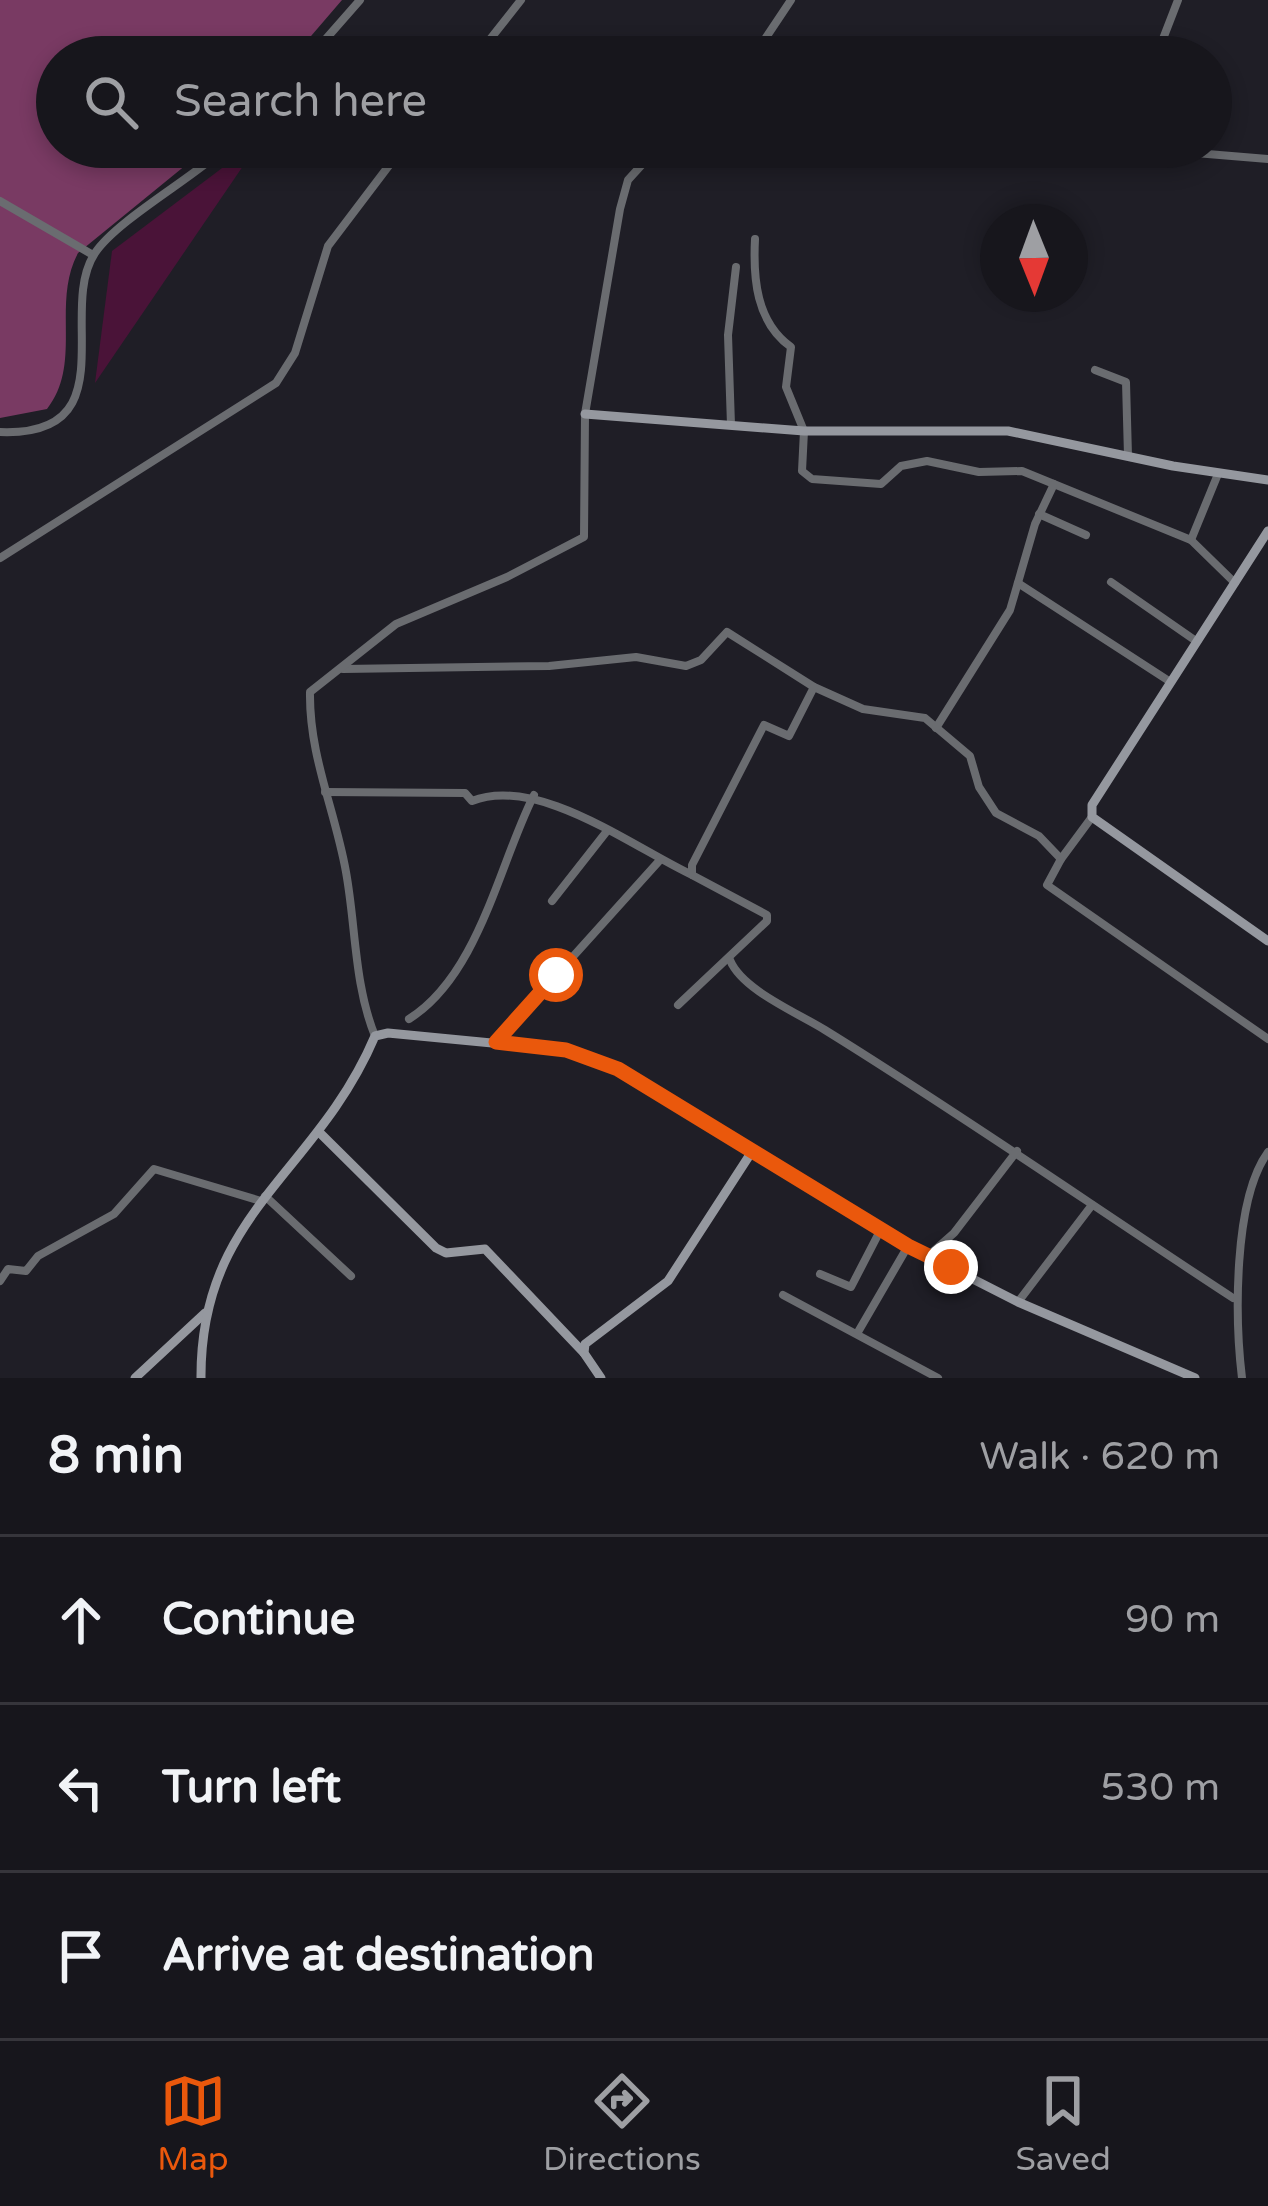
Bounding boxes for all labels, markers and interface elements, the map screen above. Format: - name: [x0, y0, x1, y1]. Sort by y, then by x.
- search box: [36, 36, 1232, 168]
- icon: search: [78, 69, 144, 135]
- text: Search here: [174, 75, 427, 129]
- north arrow: [980, 204, 1088, 312]
- route start: [529, 948, 583, 1002]
- route end: [924, 1240, 978, 1294]
- text: 8 min: [48, 1425, 184, 1487]
- text: Walk · 620 m: [979, 1433, 1220, 1480]
- icon: ahead: [48, 1587, 114, 1653]
- text: Continue: [162, 1593, 355, 1647]
- text: 90 m: [1125, 1596, 1220, 1643]
- icon: left: [48, 1755, 114, 1821]
- text: Turn left: [162, 1761, 341, 1815]
- text: 530 m: [1101, 1764, 1220, 1811]
- icon: arrive: [48, 1923, 114, 1989]
- text: Arrive at destination: [162, 1929, 594, 1983]
- tab: Map: [157, 2068, 229, 2179]
- tab: Directions: [543, 2068, 701, 2179]
- tab: Saved: [1015, 2068, 1111, 2179]

